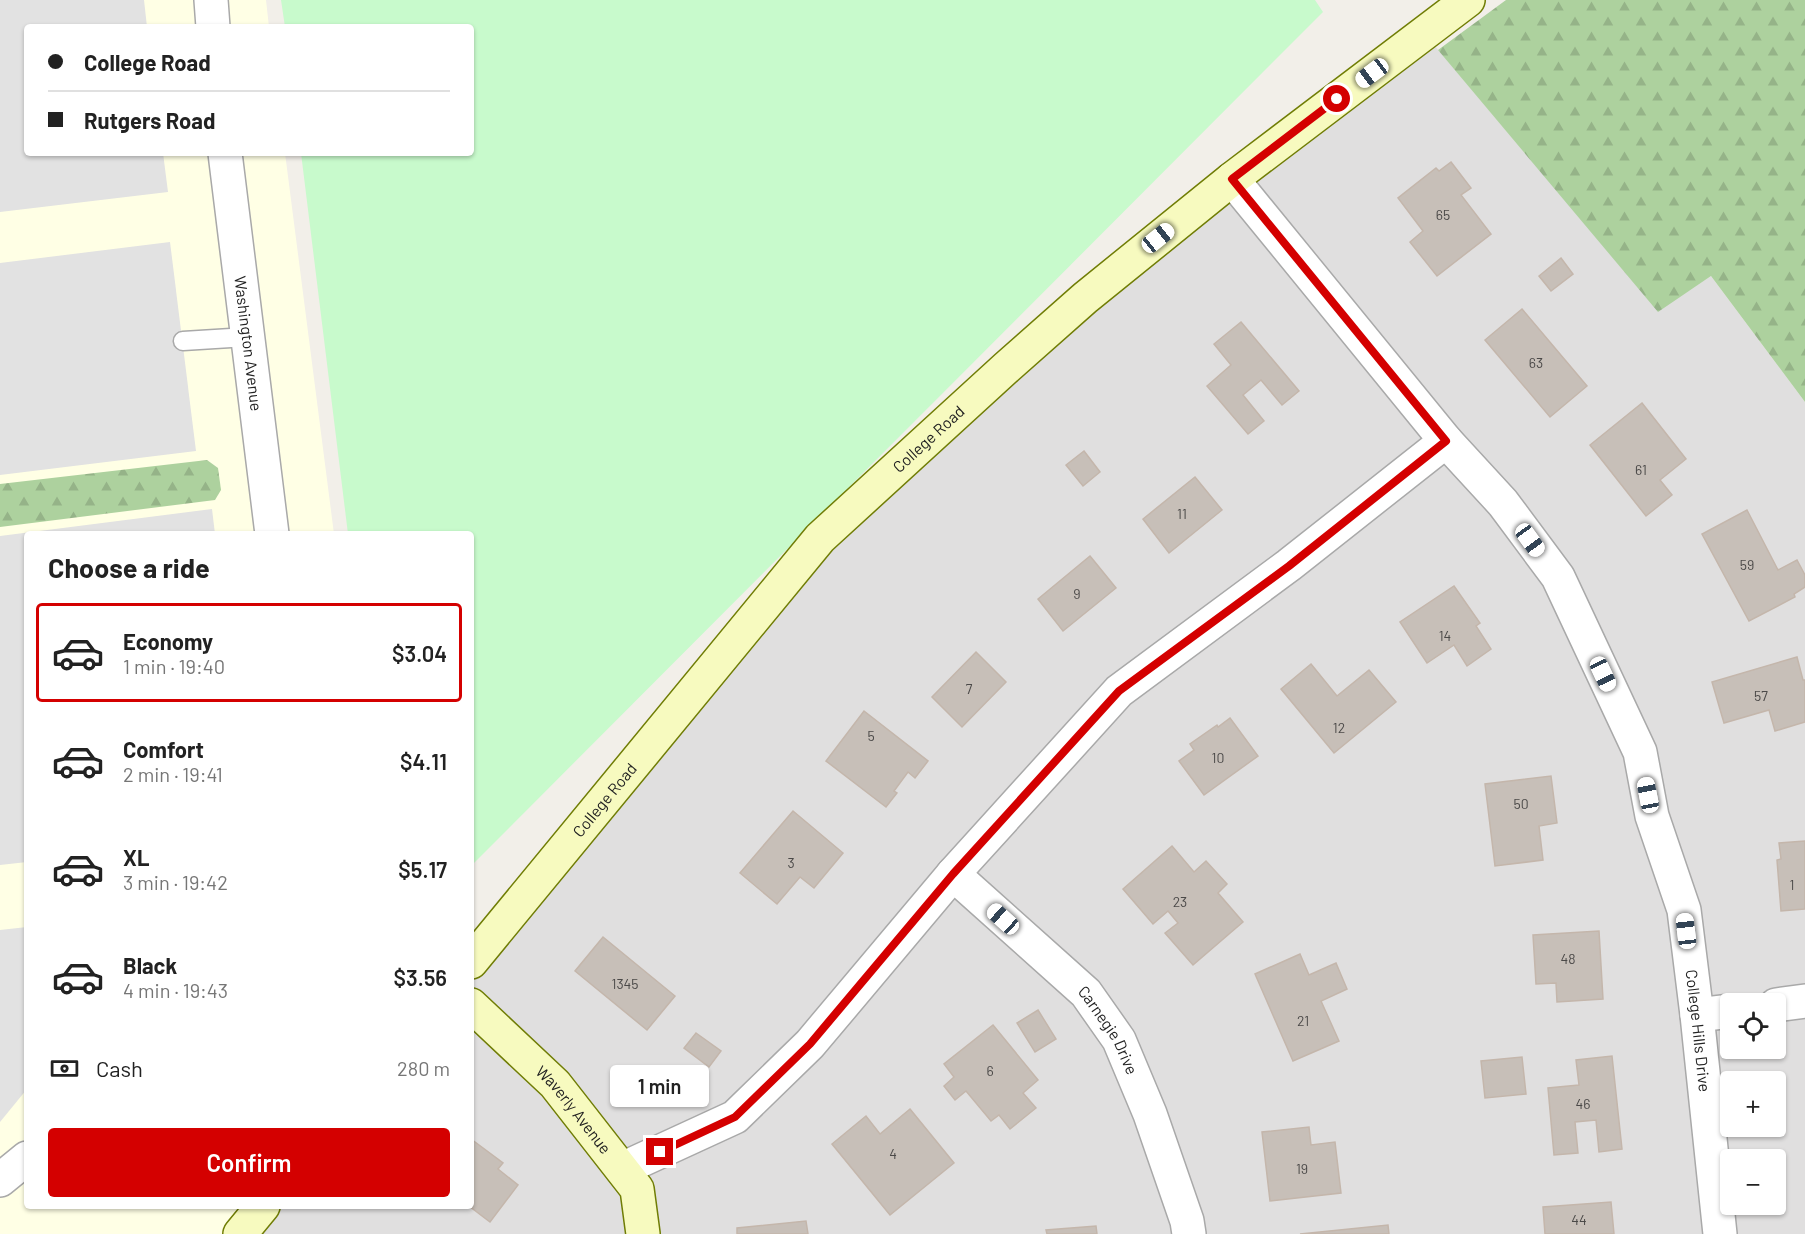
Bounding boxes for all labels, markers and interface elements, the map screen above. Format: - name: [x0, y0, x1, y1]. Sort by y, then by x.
- text: College Road: [84, 49, 211, 75]
- car: [1352, 55, 1392, 91]
- route start: [1323, 85, 1350, 112]
- text: Rutgers Road: [84, 107, 215, 133]
- house number: 65: [1436, 206, 1450, 223]
- car: [1138, 220, 1178, 256]
- street label: Washington Avenue: [231, 275, 267, 412]
- house number: 63: [1529, 354, 1543, 371]
- street label: College Road: [888, 401, 968, 476]
- house number: 61: [1635, 461, 1647, 478]
- house number: 11: [1177, 505, 1187, 522]
- car: [1512, 520, 1548, 560]
- text: Choose a ride: [48, 551, 210, 583]
- house number: 59: [1740, 556, 1754, 573]
- house number: 9: [1073, 585, 1081, 602]
- icon: car: [51, 626, 105, 680]
- house number: 14: [1439, 627, 1451, 644]
- text: Economy: [123, 628, 213, 654]
- text: $3.04: [392, 640, 447, 666]
- text: 1 min · 19:40: [123, 654, 225, 678]
- car: [1587, 654, 1619, 694]
- house number: 7: [966, 680, 973, 697]
- house number: 57: [1754, 687, 1768, 704]
- house number: 12: [1333, 719, 1345, 736]
- house number: 5: [867, 727, 875, 744]
- icon: car: [51, 734, 105, 788]
- text: Comfort: [123, 736, 204, 762]
- text: $4.11: [400, 748, 447, 774]
- house number: 10: [1212, 749, 1224, 766]
- street label: College Road: [568, 759, 640, 840]
- text: 2 min · 19:41: [123, 762, 223, 786]
- car: [1636, 776, 1660, 814]
- house number: 50: [1513, 795, 1529, 812]
- icon: car: [51, 842, 105, 896]
- text: XL: [123, 844, 149, 870]
- house number: 3: [787, 854, 795, 871]
- text: $5.17: [398, 856, 447, 882]
- text: 3 min · 19:42: [123, 870, 228, 894]
- house number: 1: [1790, 876, 1794, 893]
- house number: 23: [1173, 893, 1187, 910]
- car: [984, 900, 1022, 938]
- car: [1675, 912, 1697, 950]
- icon: car: [51, 950, 105, 1004]
- house number: 48: [1560, 950, 1576, 967]
- text: Black: [123, 952, 177, 978]
- text: $3.56: [394, 964, 447, 990]
- street label: College Hills Drive: [1682, 968, 1715, 1093]
- house number: 1345: [611, 975, 639, 992]
- text: 4 min · 19:43: [123, 978, 228, 1002]
- street label: Carnegie Drive: [1075, 981, 1142, 1077]
- map controls: [1720, 993, 1786, 1215]
- button: locate: [1720, 993, 1786, 1059]
- house number: 21: [1297, 1012, 1309, 1029]
- icon: cash: [48, 1052, 81, 1085]
- text: Cash: [96, 1055, 143, 1081]
- text: 280 m: [397, 1056, 450, 1080]
- street label: Waverly Avenue: [533, 1061, 616, 1157]
- house number: 6: [986, 1062, 994, 1079]
- callout: 1 min: [610, 1065, 710, 1107]
- button: +: [1720, 1071, 1786, 1137]
- text: 1 min: [638, 1074, 681, 1098]
- house number: 46: [1576, 1095, 1590, 1112]
- button: Confirm: [48, 1128, 450, 1197]
- route end: [646, 1138, 673, 1165]
- house number: 4: [889, 1145, 897, 1162]
- button: −: [1720, 1149, 1786, 1215]
- house number: 19: [1296, 1160, 1308, 1177]
- house number: 44: [1571, 1211, 1587, 1228]

